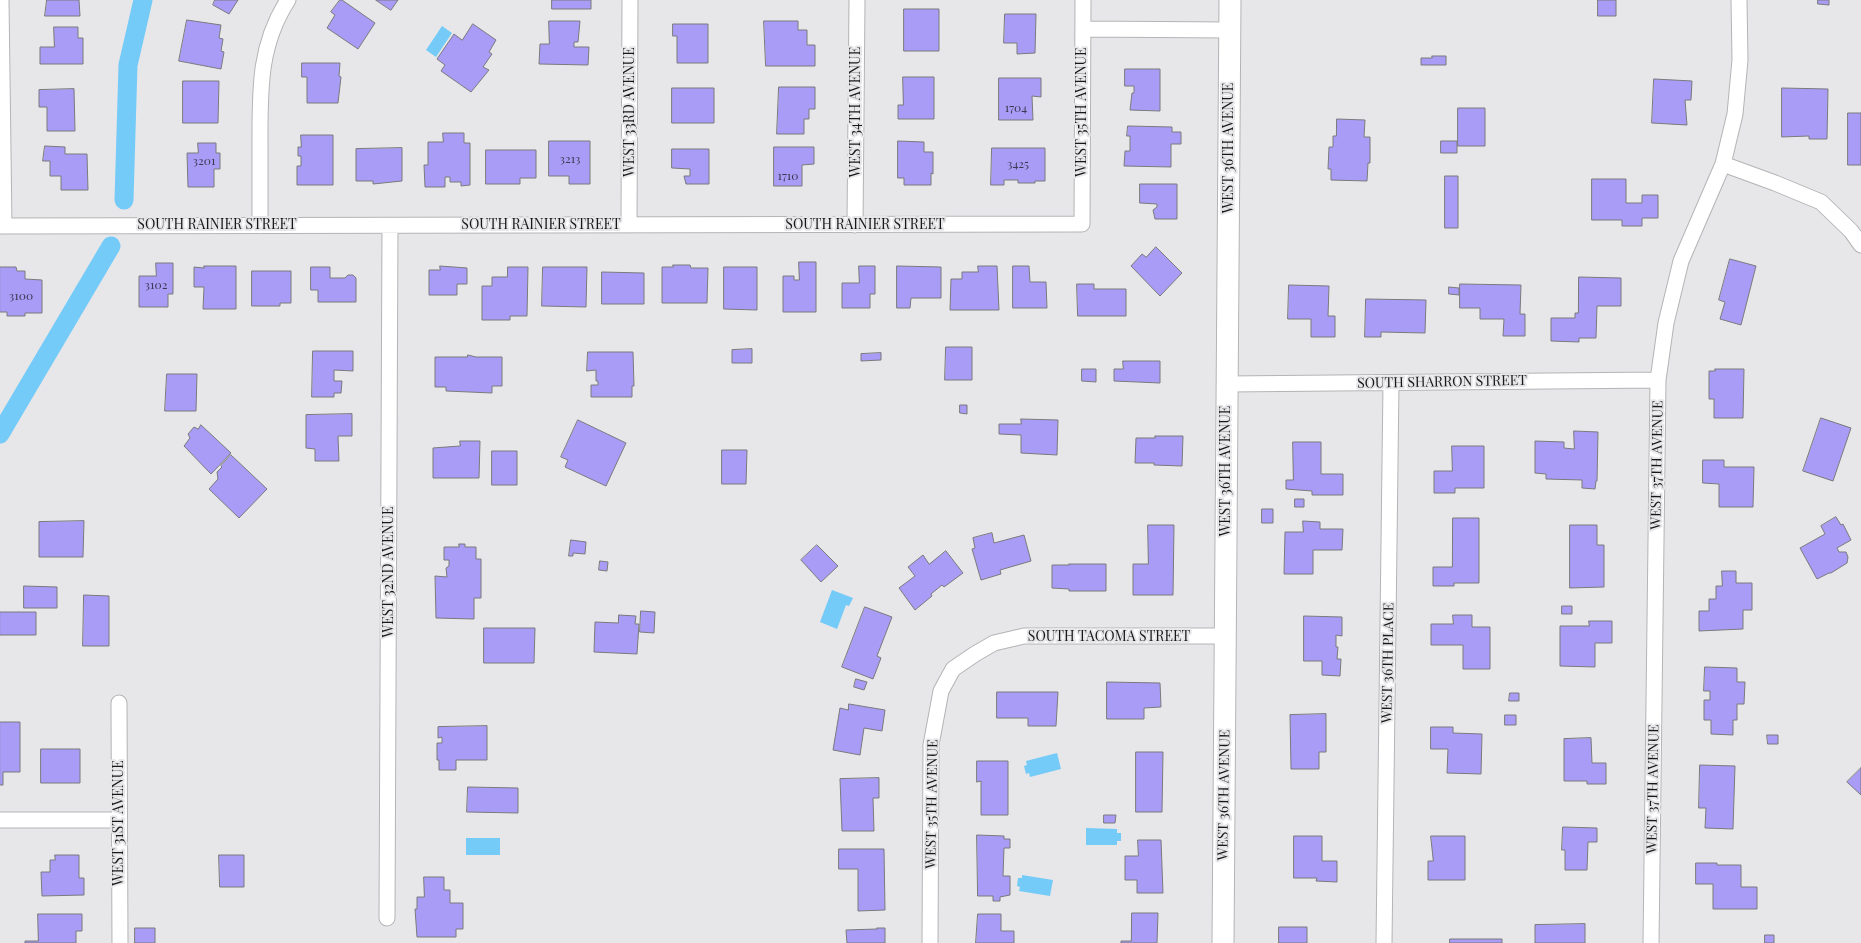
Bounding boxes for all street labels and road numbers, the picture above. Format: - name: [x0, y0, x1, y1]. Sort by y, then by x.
- street label: WEST 33RD AVENUE: [622, 47, 638, 177]
- street label: WEST 34TH AVENUE: [848, 47, 864, 177]
- street label: WEST 35TH AVENUE: [1074, 47, 1090, 177]
- street label: WEST 36TH AVENUE: [1221, 83, 1237, 213]
- street label: SOUTH RAINIER STREET: [137, 217, 297, 233]
- street label: SOUTH RAINIER STREET: [461, 217, 621, 233]
- street label: SOUTH RAINIER STREET: [785, 217, 945, 233]
- street label: SOUTH SHARRON STREET: [1357, 372, 1527, 392]
- street label: WEST 37TH AVENUE: [1647, 400, 1667, 530]
- street label: WEST 36TH AVENUE: [1218, 406, 1234, 536]
- street label: WEST 32ND AVENUE: [381, 507, 397, 637]
- street label: WEST 36TH PLACE: [1379, 603, 1397, 723]
- street label: SOUTH TACOMA STREET: [1028, 629, 1190, 645]
- street label: WEST 37TH AVENUE: [1643, 724, 1663, 854]
- street label: WEST 36TH AVENUE: [1214, 730, 1234, 860]
- street label: WEST 35TH AVENUE: [922, 739, 942, 869]
- street label: WEST 31ST AVENUE: [111, 760, 127, 886]

